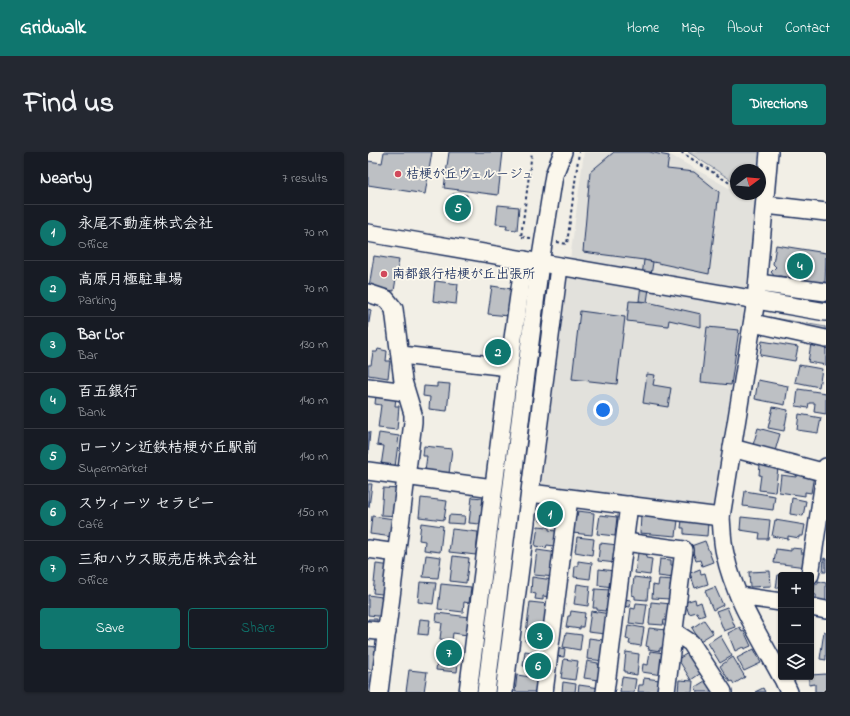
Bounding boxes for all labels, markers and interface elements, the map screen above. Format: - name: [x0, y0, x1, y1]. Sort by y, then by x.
- text: Gridwalk: [20, 15, 86, 42]
- text: Home: [627, 18, 659, 39]
- text: Map: [681, 18, 705, 39]
- text: About: [727, 18, 763, 39]
- text: Contact: [785, 18, 830, 39]
- text: Find us: [24, 84, 114, 125]
- button: Directions: [732, 84, 826, 125]
- north arrow: [730, 164, 766, 200]
- place label: 桔梗が丘ヴェルージュ: [406, 165, 534, 184]
- text: Nearby: [40, 166, 92, 191]
- text: 7 results: [282, 169, 328, 188]
- marker: 桔梗が丘ヴェルージュ: [393, 169, 403, 179]
- pin: 5: [445, 193, 471, 223]
- text: 永尾不動産株式会社: [78, 213, 213, 235]
- text: 1: [51, 223, 55, 242]
- text: 70 m: [304, 223, 328, 242]
- text: Office: [78, 235, 108, 254]
- pin: 4: [787, 251, 813, 281]
- place label: 南都銀行桔梗が丘出張所: [392, 265, 535, 284]
- text: 高原月極駐車場: [78, 269, 183, 291]
- marker: 南都銀行桔梗が丘出張所: [379, 269, 389, 279]
- text: 2: [50, 279, 56, 298]
- text: 70 m: [304, 279, 328, 298]
- text: Parking: [78, 291, 116, 310]
- text: Bar L'or: [78, 324, 124, 346]
- text: 3: [50, 335, 56, 354]
- text: 130 m: [300, 335, 328, 354]
- pin: 2: [485, 337, 511, 367]
- text: Bar: [78, 346, 98, 365]
- text: 百五銀行: [78, 381, 138, 403]
- text: 4: [50, 391, 56, 410]
- text: 140 m: [300, 391, 328, 410]
- your location: [593, 400, 613, 420]
- text: Bank: [78, 403, 106, 422]
- text: ローソン近鉄桔梗が丘駅前: [78, 437, 258, 459]
- text: 5: [49, 447, 57, 466]
- text: 140 m: [300, 447, 328, 466]
- text: Supermarket: [78, 459, 148, 478]
- text: スウィーツ セラピー: [78, 493, 215, 515]
- pin: 1: [537, 499, 563, 529]
- text: 6: [50, 503, 56, 522]
- text: 150 m: [297, 503, 328, 522]
- text: Café: [78, 515, 103, 534]
- text: 三和ハウス販売店株式会社: [78, 549, 257, 571]
- text: 7: [50, 559, 56, 578]
- text: 170 m: [300, 559, 328, 578]
- text: Office: [78, 571, 108, 590]
- map controls: [778, 572, 814, 680]
- button: +: [778, 572, 814, 608]
- button: Save: [40, 608, 180, 649]
- button: Share: [188, 608, 328, 649]
- button: −: [778, 608, 814, 644]
- pin: 3: [527, 621, 553, 651]
- pin: 7: [436, 638, 462, 668]
- button: layers: [778, 644, 814, 680]
- pin: 6: [525, 651, 551, 681]

